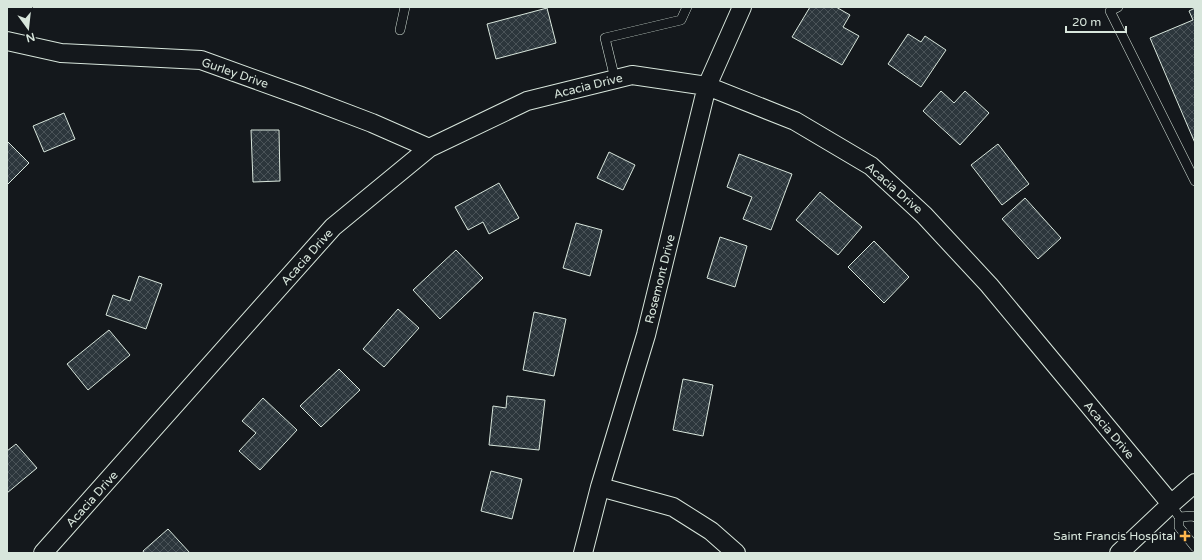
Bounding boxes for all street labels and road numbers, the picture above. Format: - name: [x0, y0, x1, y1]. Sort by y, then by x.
- street label: Gurley Drive: [200, 55, 270, 91]
- street label: Acacia Drive: [552, 71, 624, 101]
- street label: Acacia Drive: [863, 160, 925, 217]
- street label: Acacia Drive: [278, 226, 336, 288]
- street label: Rosemont Drive: [642, 233, 678, 325]
- street label: Acacia Drive: [1081, 398, 1137, 462]
- street label: Acacia Drive: [63, 468, 121, 530]

